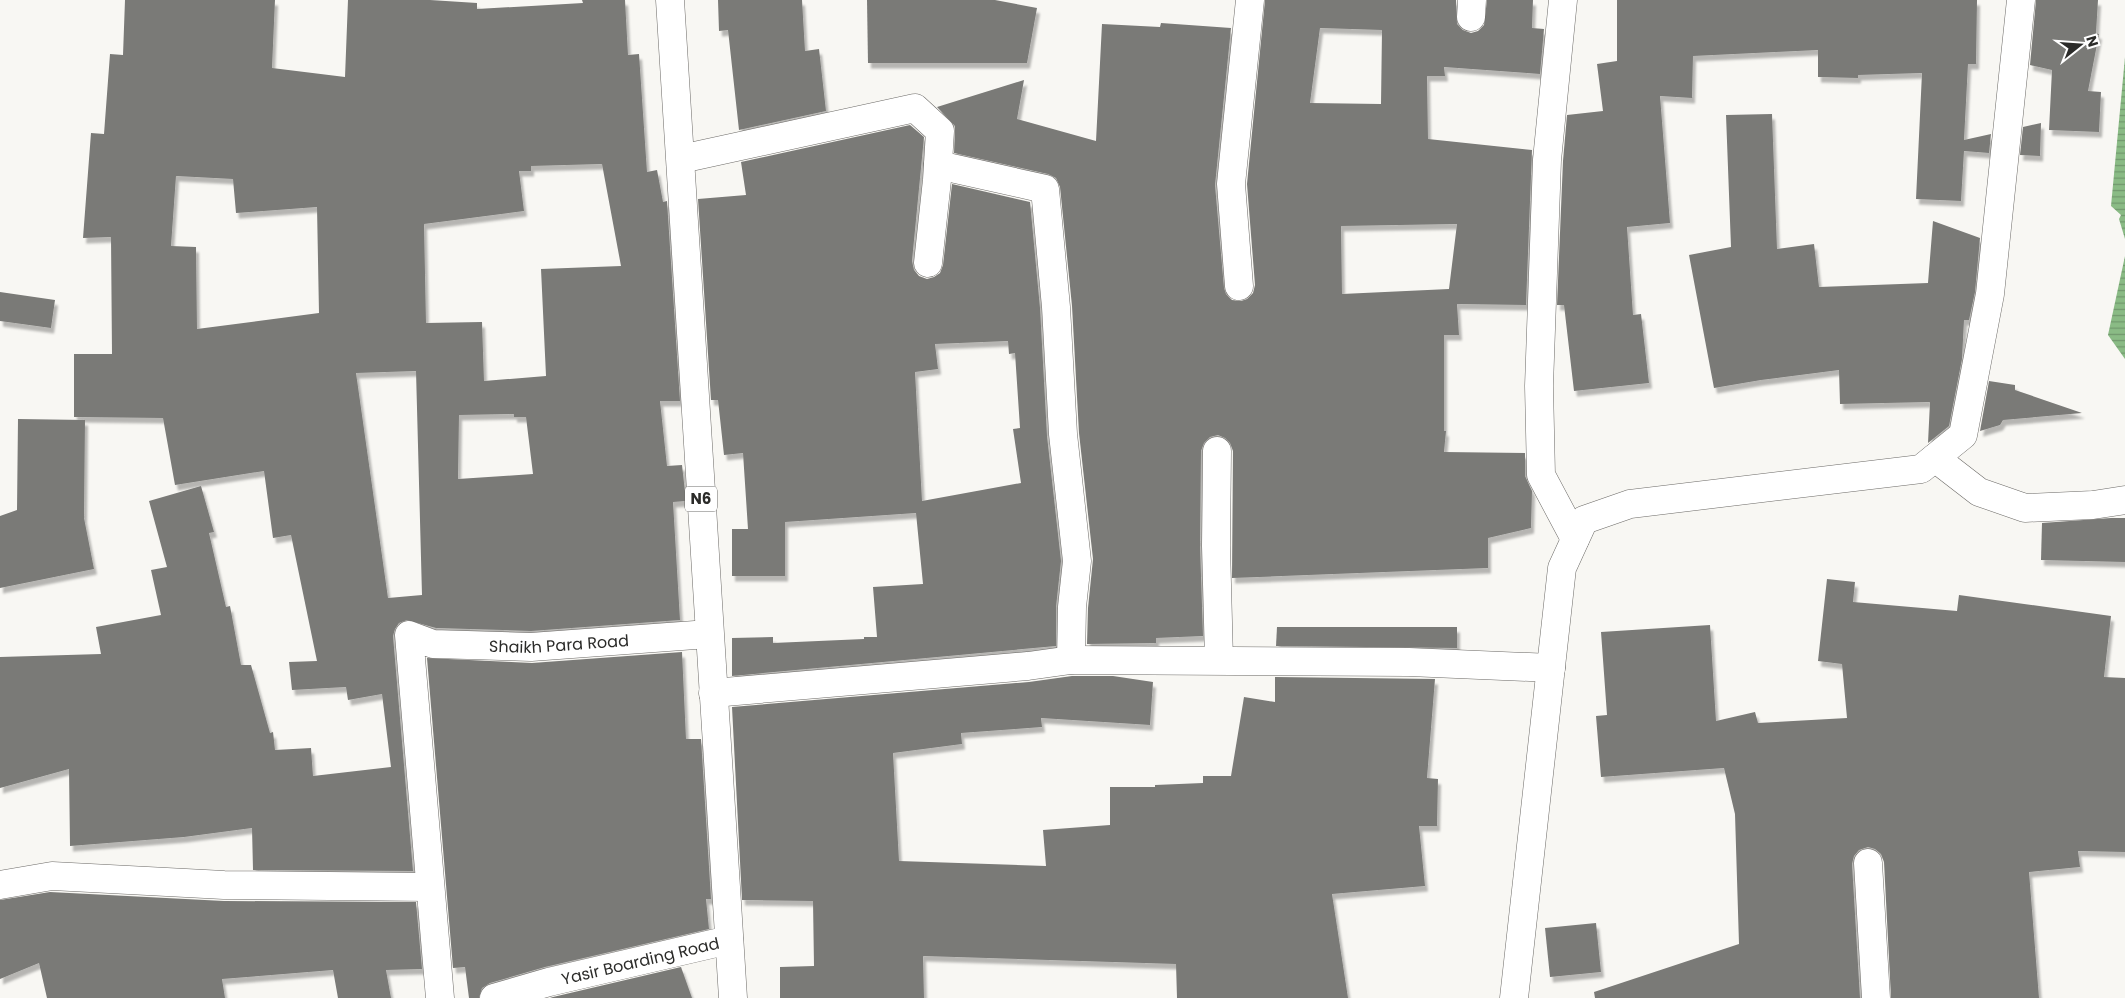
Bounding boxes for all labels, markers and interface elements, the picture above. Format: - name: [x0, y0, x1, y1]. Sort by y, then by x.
- north arrow: [2055, 20, 2105, 70]
- text: N: [2081, 33, 2104, 49]
- road number: N6: [685, 486, 717, 512]
- street label: Shaikh Para Road: [489, 629, 630, 659]
- street label: Yasir Boarding Road: [559, 932, 722, 991]

